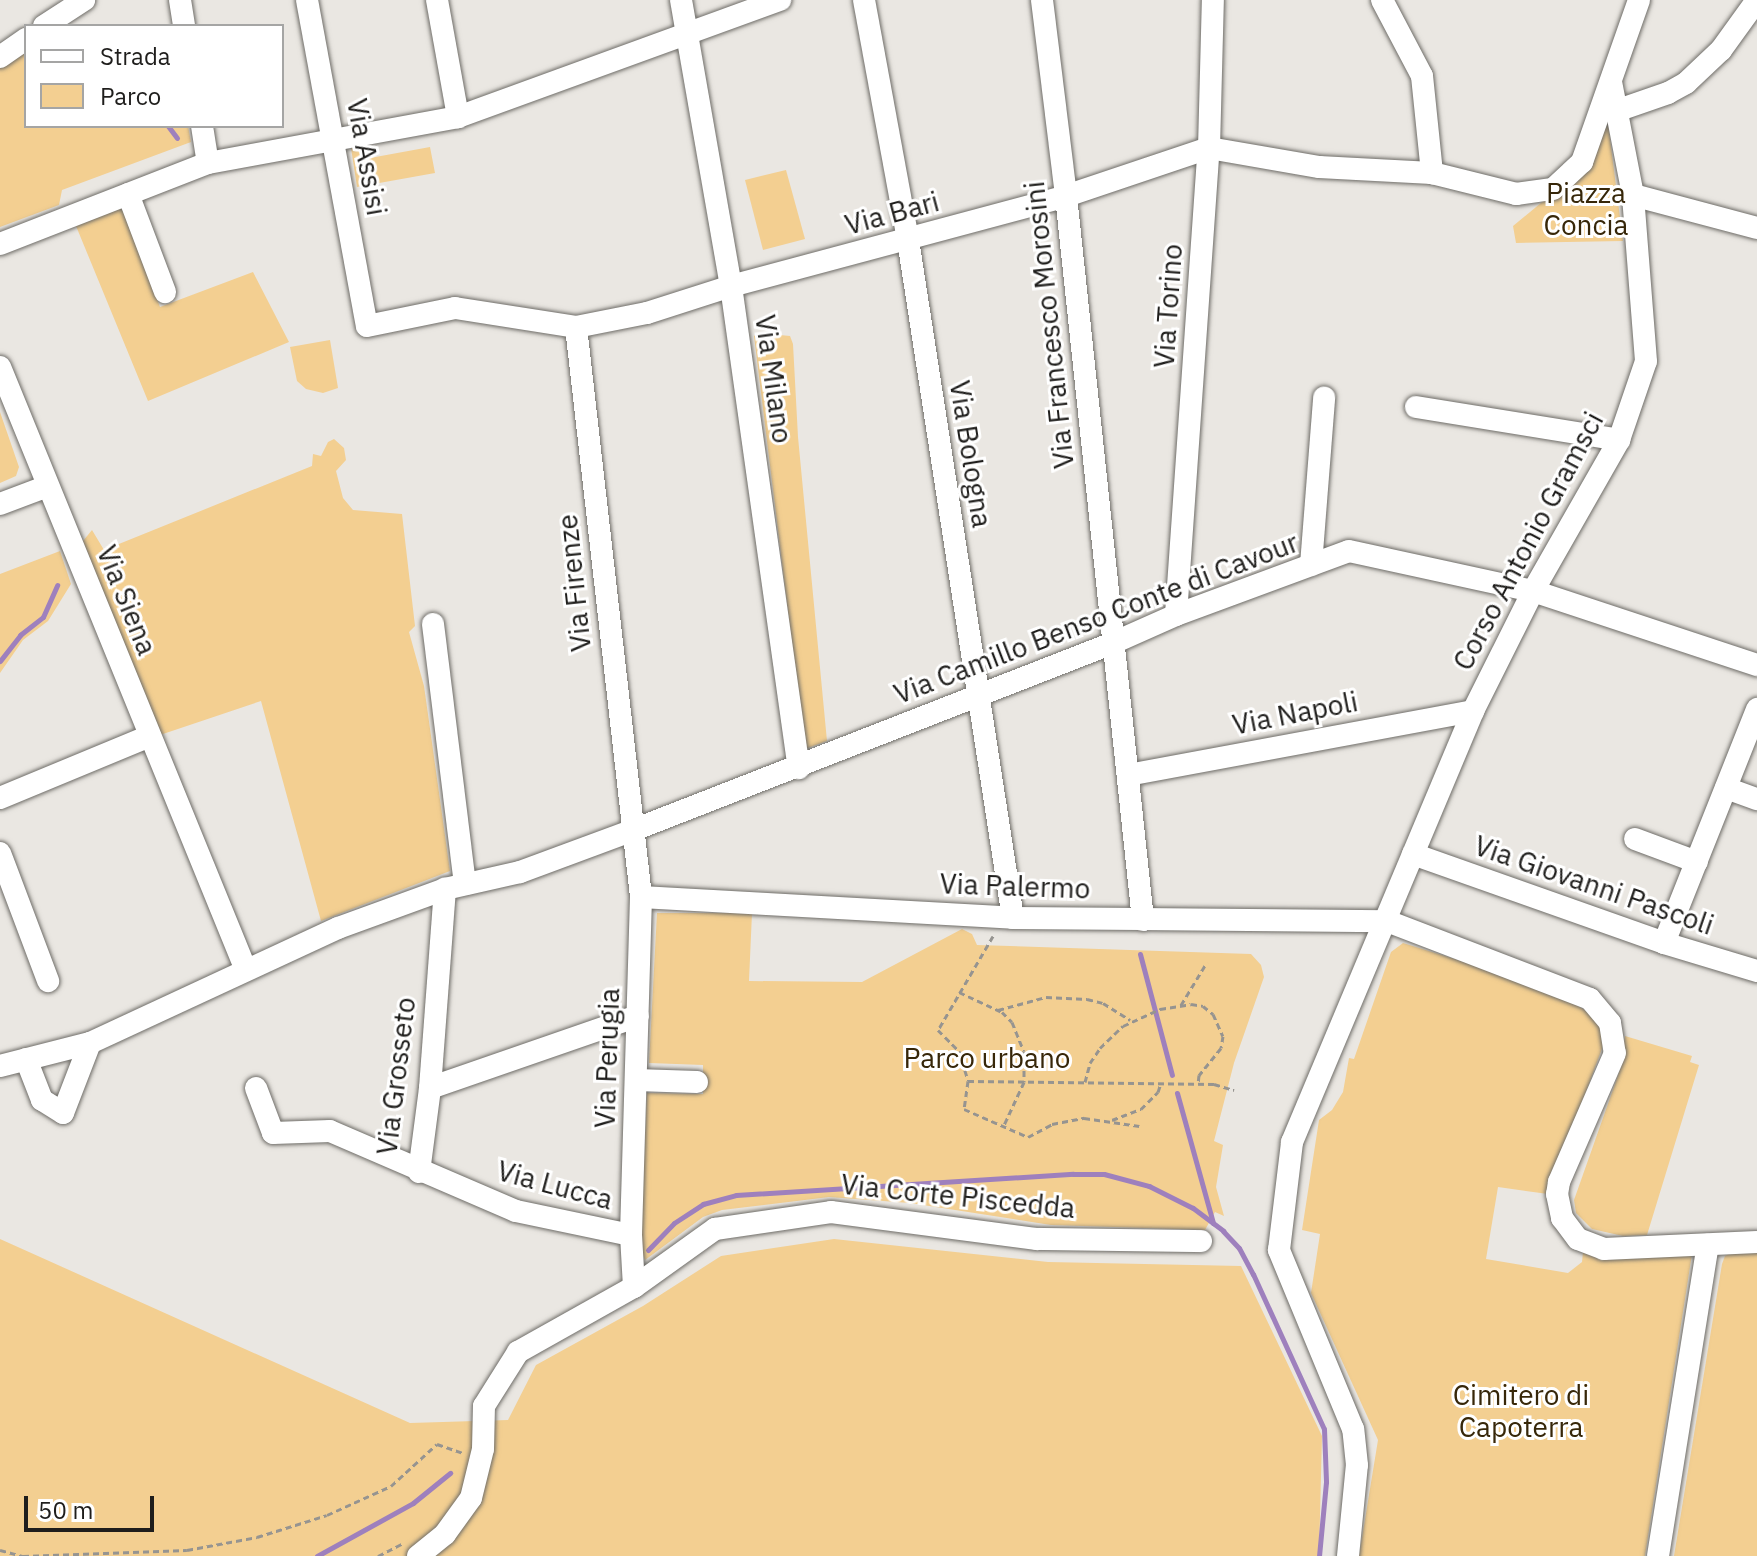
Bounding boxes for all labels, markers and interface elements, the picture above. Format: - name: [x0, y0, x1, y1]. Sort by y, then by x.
- legend: [24, 24, 284, 128]
- text: Strada: [100, 40, 171, 72]
- text: Parco: [100, 80, 161, 112]
- street label: Via Assisi: [340, 96, 394, 218]
- park label: Piazza Concia: [1543, 176, 1629, 242]
- street label: Via Francesco Morosini: [1017, 180, 1081, 470]
- street label: Via Bari: [841, 184, 943, 242]
- street label: Via Torino: [1147, 243, 1189, 369]
- street label: Via Milano: [748, 313, 800, 445]
- street label: Via Bologna: [943, 378, 999, 530]
- street label: Corso Antonio Gramsci: [1446, 406, 1610, 676]
- street label: Via Firenze: [550, 513, 598, 653]
- street label: Via Camillo Benso Conte di Cavour: [889, 525, 1303, 711]
- street label: Via Siena: [90, 540, 164, 660]
- street label: Via Napoli: [1230, 684, 1360, 742]
- street label: Via Giovanni Pascoli: [1470, 828, 1718, 942]
- street label: Via Palermo: [939, 867, 1091, 905]
- street label: Via Perugia: [588, 987, 626, 1129]
- street label: Via Grosseto: [370, 995, 422, 1157]
- park label: Parco urbano: [904, 1041, 1070, 1075]
- street label: Via Lucca: [494, 1153, 616, 1217]
- street label: Via Corte Piscedda: [839, 1167, 1077, 1225]
- park label: Cimitero di Capoterra: [1453, 1378, 1589, 1444]
- scale bar: [28, 1480, 158, 1530]
- text: 50 m: [38, 1494, 93, 1526]

